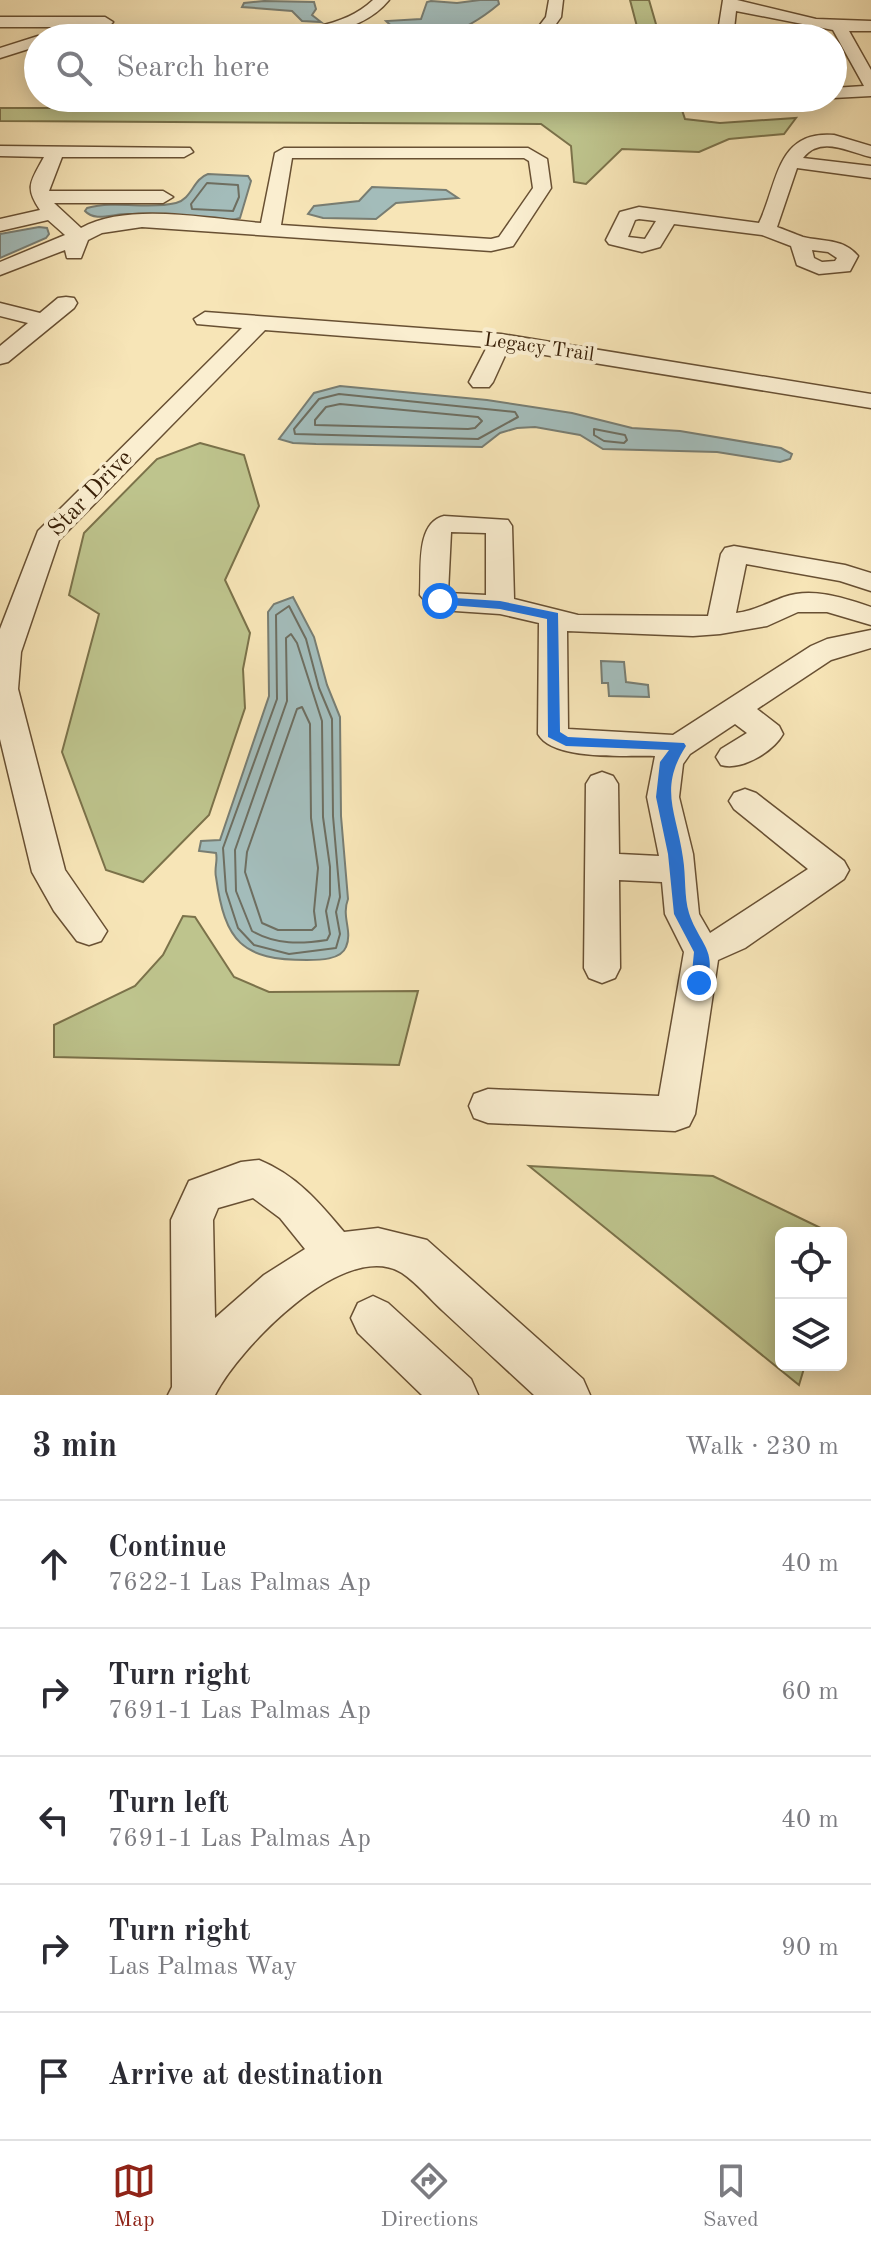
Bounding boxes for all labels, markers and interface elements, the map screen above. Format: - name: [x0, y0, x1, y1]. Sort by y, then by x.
- search box: [24, 24, 847, 112]
- icon: search: [52, 46, 96, 90]
- text: Search here: [116, 53, 270, 83]
- street label: Legacy Trail: [482, 330, 596, 366]
- street label: Star Drive: [44, 446, 138, 542]
- route start: [422, 583, 458, 619]
- route end: [681, 965, 717, 1001]
- map controls: [775, 1227, 847, 1371]
- button: locate: [775, 1227, 847, 1299]
- button: layers: [775, 1299, 847, 1371]
- text: 3 min: [32, 1430, 117, 1464]
- text: Walk · 230 m: [685, 1434, 839, 1460]
- text: Continue: [108, 1533, 227, 1563]
- icon: ahead: [32, 1542, 76, 1586]
- text: 40 m: [781, 1551, 839, 1577]
- text: 7622-1 Las Palmas Ap: [108, 1570, 371, 1596]
- text: Turn right: [108, 1661, 250, 1691]
- icon: right: [32, 1670, 76, 1714]
- text: 60 m: [781, 1679, 839, 1705]
- text: 7691-1 Las Palmas Ap: [108, 1698, 371, 1724]
- text: Turn left: [108, 1789, 229, 1819]
- icon: left: [32, 1798, 76, 1842]
- text: 40 m: [781, 1807, 839, 1833]
- text: 7691-1 Las Palmas Ap: [108, 1826, 371, 1852]
- text: Turn right: [108, 1917, 250, 1947]
- icon: right: [32, 1926, 76, 1970]
- text: 90 m: [781, 1935, 839, 1961]
- text: Las Palmas Way: [108, 1954, 297, 1980]
- icon: arrive: [32, 2054, 76, 2098]
- text: Arrive at destination: [108, 2061, 383, 2091]
- tab: Map: [112, 2159, 156, 2234]
- tab: Directions: [381, 2159, 478, 2234]
- tab: Saved: [703, 2159, 759, 2234]

